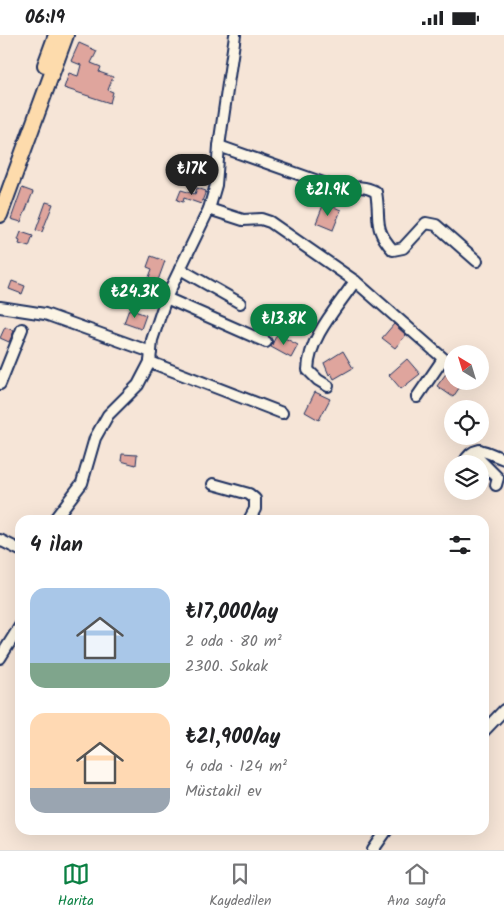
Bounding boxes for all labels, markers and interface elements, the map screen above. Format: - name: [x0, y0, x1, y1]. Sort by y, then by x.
- text: 06:19: [25, 3, 65, 33]
- pin: ₺17K: [162, 154, 222, 196]
- text: ₺17K: [177, 157, 207, 182]
- pin: ₺21.9K: [287, 175, 369, 217]
- text: ₺21.9K: [306, 178, 350, 203]
- pin: ₺24.3K: [94, 277, 176, 319]
- text: ₺24.3K: [110, 280, 160, 305]
- pin: ₺13.8K: [243, 303, 325, 346]
- text: ₺13.8K: [261, 307, 307, 332]
- north arrow: [444, 345, 489, 390]
- map controls: [444, 345, 489, 500]
- button: locate: [444, 400, 489, 445]
- button: layers: [444, 455, 489, 500]
- text: 4 ilan: [30, 529, 83, 562]
- icon: filters: [446, 531, 474, 559]
- text: ₺17,000/ay: [185, 596, 278, 629]
- icon: home: [70, 608, 130, 668]
- text: 2 oda · 80 m²: [185, 629, 282, 654]
- text: 2300. Sokak: [185, 654, 268, 679]
- text: ₺21,900/ay: [185, 721, 280, 754]
- icon: home: [70, 733, 130, 793]
- text: 4 oda · 124 m²: [185, 754, 287, 779]
- text: Müstakil ev: [185, 779, 261, 804]
- tab: Harita: [58, 860, 94, 912]
- tab: Kaydedilen: [209, 860, 272, 912]
- tab: Ana sayfa: [387, 860, 446, 912]

